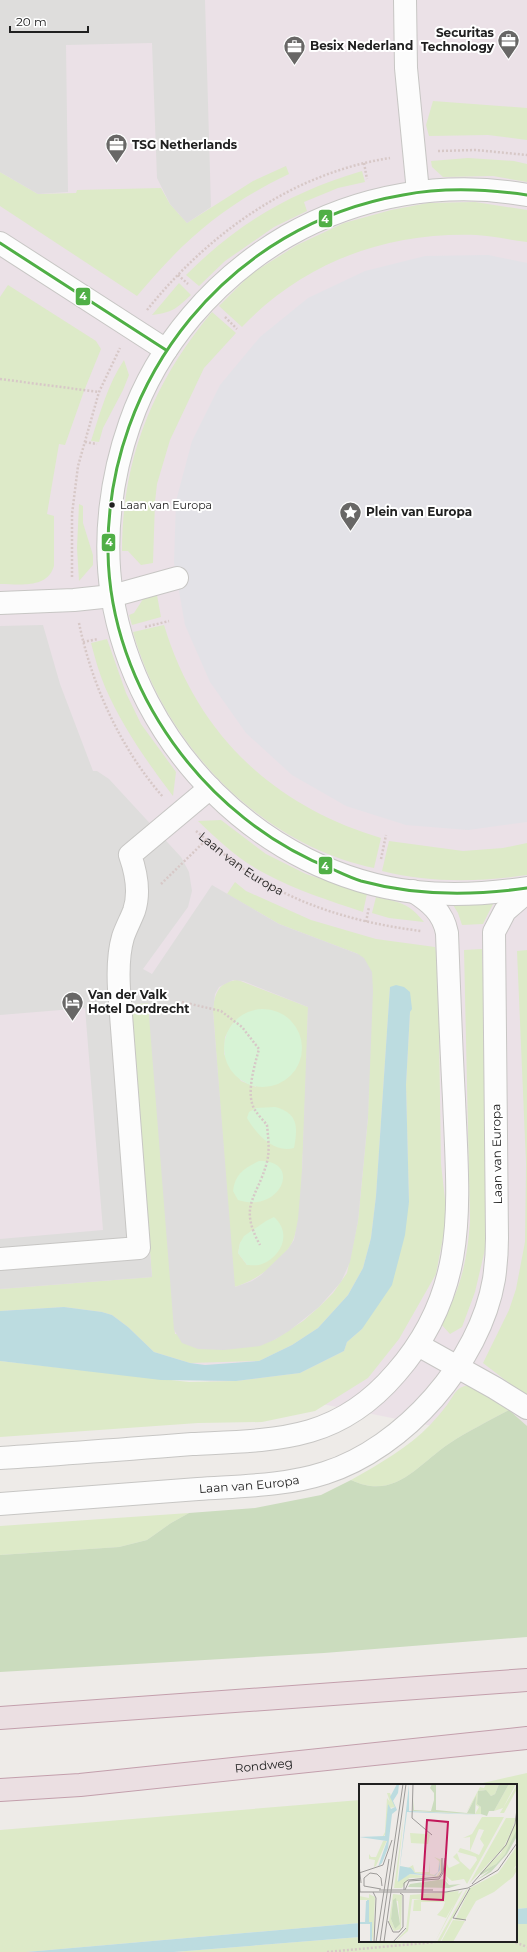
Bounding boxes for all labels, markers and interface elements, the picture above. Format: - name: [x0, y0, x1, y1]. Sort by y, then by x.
- scale bar: [10, 8, 88, 34]
- text: 20 m: [16, 14, 47, 29]
- place label: Securitas Technology: [421, 25, 495, 54]
- office icon: Securitas Technology: [496, 27, 522, 60]
- office icon: Besix Nederland: [281, 33, 307, 66]
- place label: Besix Nederland: [310, 38, 413, 53]
- office icon: TSG Netherlands: [103, 132, 129, 165]
- place label: TSG Netherlands: [132, 137, 238, 152]
- line badge: 4: [318, 209, 333, 228]
- text: 4: [321, 212, 329, 226]
- line badge: 4: [75, 287, 91, 306]
- text: 4: [79, 289, 87, 303]
- place label: Laan van Europa: [120, 498, 212, 512]
- place icon: Plein van Europa: [338, 499, 364, 532]
- marker: Laan van Europa: [107, 500, 117, 510]
- place label: Plein van Europa: [366, 504, 472, 519]
- line badge: 4: [101, 533, 116, 552]
- text: 4: [105, 535, 113, 549]
- street label: Laan van Europa: [196, 828, 286, 898]
- line badge: 4: [318, 856, 333, 875]
- text: 4: [321, 859, 329, 873]
- place label: Van der Valk Hotel Dordrecht: [87, 987, 190, 1016]
- hotel icon: Van der Valk Hotel Dordrecht: [59, 989, 85, 1022]
- street label: Laan van Europa: [488, 1104, 505, 1204]
- street label: Laan van Europa: [199, 1472, 301, 1496]
- street label: Rondweg: [234, 1755, 294, 1776]
- inset map: [359, 1784, 517, 1942]

